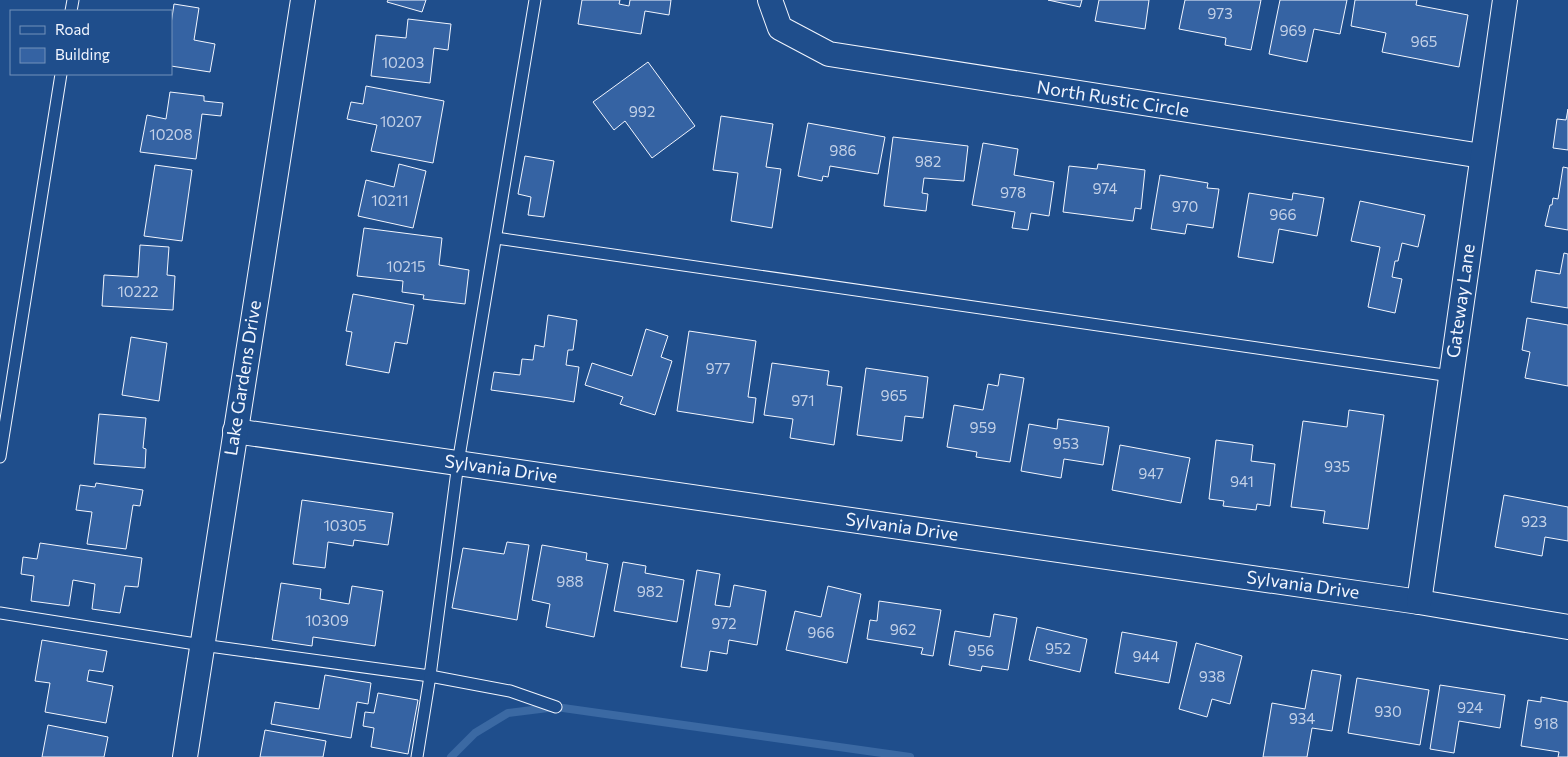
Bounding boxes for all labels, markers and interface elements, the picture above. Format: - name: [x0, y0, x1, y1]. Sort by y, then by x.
- house number: 973: [1207, 4, 1233, 22]
- legend: [10, 10, 172, 75]
- text: Road: [55, 20, 90, 38]
- house number: 969: [1279, 21, 1307, 39]
- house number: 965: [1411, 32, 1437, 50]
- text: Building: [55, 45, 110, 63]
- house number: 10203: [382, 53, 424, 71]
- street label: North Rustic Circle: [1035, 75, 1191, 121]
- house number: 992: [629, 102, 655, 120]
- house number: 10207: [380, 112, 422, 130]
- house number: 10208: [149, 125, 193, 143]
- house number: 986: [829, 141, 857, 159]
- house number: 982: [915, 152, 941, 170]
- house number: 974: [1092, 179, 1118, 197]
- house number: 978: [1000, 183, 1026, 201]
- house number: 10211: [371, 191, 409, 209]
- house number: 970: [1172, 197, 1198, 215]
- house number: 966: [1269, 205, 1297, 223]
- street label: Gateway Lane: [1441, 242, 1479, 359]
- house number: 10215: [386, 257, 426, 275]
- house number: 10222: [117, 282, 159, 300]
- street label: Lake Gardens Drive: [219, 299, 265, 457]
- house number: 977: [706, 359, 731, 377]
- house number: 965: [881, 386, 907, 404]
- house number: 971: [791, 391, 815, 409]
- house number: 959: [970, 418, 996, 436]
- house number: 953: [1053, 434, 1079, 452]
- street label: Sylvania Drive: [443, 449, 559, 487]
- house number: 935: [1324, 457, 1350, 475]
- house number: 947: [1138, 464, 1164, 482]
- house number: 941: [1230, 472, 1254, 490]
- street label: Sylvania Drive: [844, 507, 960, 545]
- house number: 923: [1521, 512, 1547, 530]
- house number: 10305: [323, 516, 367, 534]
- street label: Sylvania Drive: [1245, 565, 1361, 603]
- house number: 988: [556, 572, 584, 590]
- house number: 982: [637, 582, 663, 600]
- house number: 10309: [305, 611, 349, 629]
- house number: 972: [711, 614, 737, 632]
- house number: 962: [890, 620, 916, 638]
- house number: 966: [807, 623, 835, 641]
- house number: 952: [1045, 639, 1071, 657]
- house number: 956: [968, 641, 994, 659]
- house number: 944: [1132, 647, 1160, 665]
- house number: 938: [1199, 667, 1225, 685]
- house number: 924: [1457, 698, 1483, 716]
- house number: 930: [1374, 702, 1402, 720]
- house number: 934: [1289, 709, 1315, 727]
- house number: 918: [1534, 714, 1558, 732]

